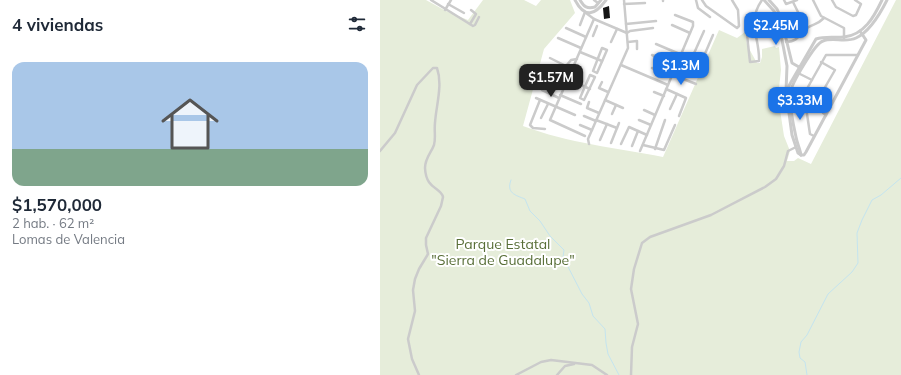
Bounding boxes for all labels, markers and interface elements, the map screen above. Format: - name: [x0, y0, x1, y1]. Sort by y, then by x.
- pin: $2.45M: [743, 12, 809, 46]
- icon: filters: [346, 13, 368, 35]
- text: 4 viviendas: [12, 14, 103, 35]
- text: $2.45M: [753, 17, 799, 33]
- pin: $1.3M: [653, 52, 709, 86]
- text: $1.3M: [662, 57, 700, 73]
- pin: $1.57M: [518, 64, 584, 98]
- text: $1.57M: [528, 69, 574, 85]
- pin: $3.33M: [767, 87, 833, 121]
- icon: home: [154, 88, 226, 160]
- text: $3.33M: [777, 92, 823, 108]
- text: $1,570,000: [12, 194, 102, 215]
- text: 2 hab. · 62 m²: [12, 215, 94, 231]
- text: Lomas de Valencia: [12, 231, 125, 247]
- park label: Parque Estatal "Sierra de Guadalupe": [431, 235, 575, 269]

